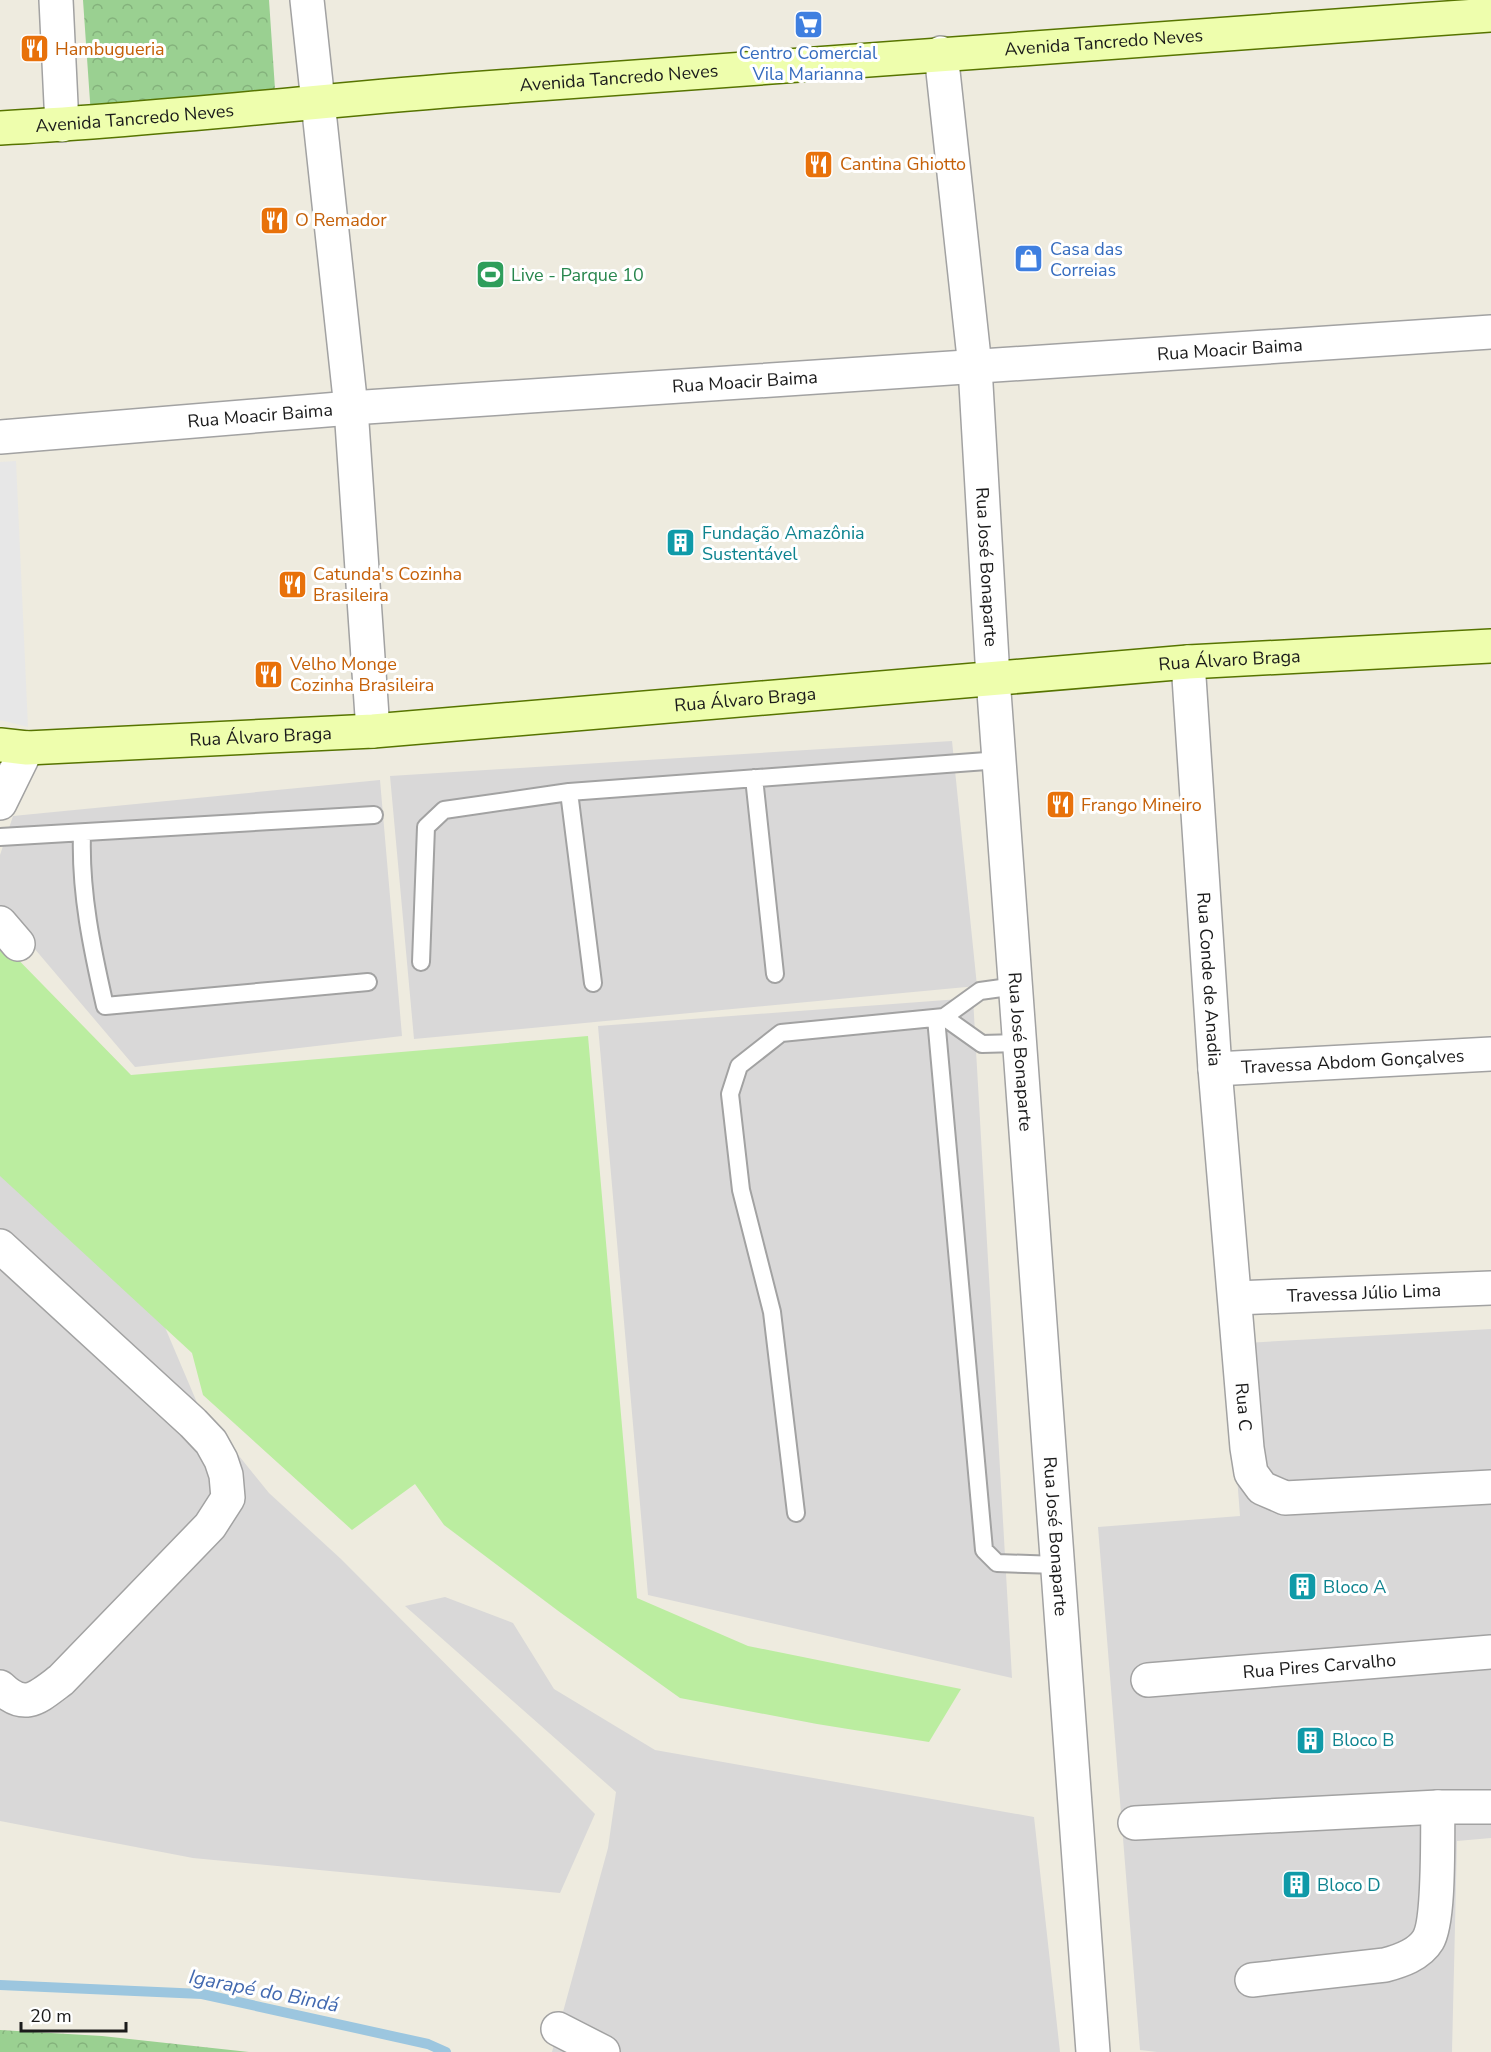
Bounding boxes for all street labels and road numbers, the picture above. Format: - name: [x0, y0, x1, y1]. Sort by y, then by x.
- street label: Avenida Tancredo Neves: [1003, 23, 1204, 62]
- street label: Avenida Tancredo Neves: [519, 58, 719, 97]
- street label: Avenida Tancredo Neves: [35, 98, 235, 138]
- street label: Rua Moacir Baima: [1156, 333, 1303, 366]
- street label: Rua Moacir Baima: [671, 365, 818, 399]
- street label: Rua Moacir Baima: [186, 398, 334, 433]
- street label: Rua José Bonaparte: [970, 486, 1003, 647]
- street label: Rua Álvaro Braga: [1157, 644, 1301, 676]
- street label: Rua Álvaro Braga: [673, 682, 817, 717]
- street label: Rua Álvaro Braga: [189, 721, 332, 752]
- street label: Rua Conde de Anadia: [1191, 891, 1227, 1067]
- street label: Rua José Bonaparte: [1002, 971, 1038, 1132]
- street label: Travessa Abdom Gonçalves: [1241, 1043, 1465, 1080]
- street label: Travessa Júlio Lima: [1286, 1278, 1442, 1308]
- street label: Rua C: [1230, 1382, 1258, 1432]
- street label: Rua José Bonaparte: [1038, 1456, 1073, 1617]
- street label: Rua Pires Carvalho: [1242, 1648, 1397, 1684]

